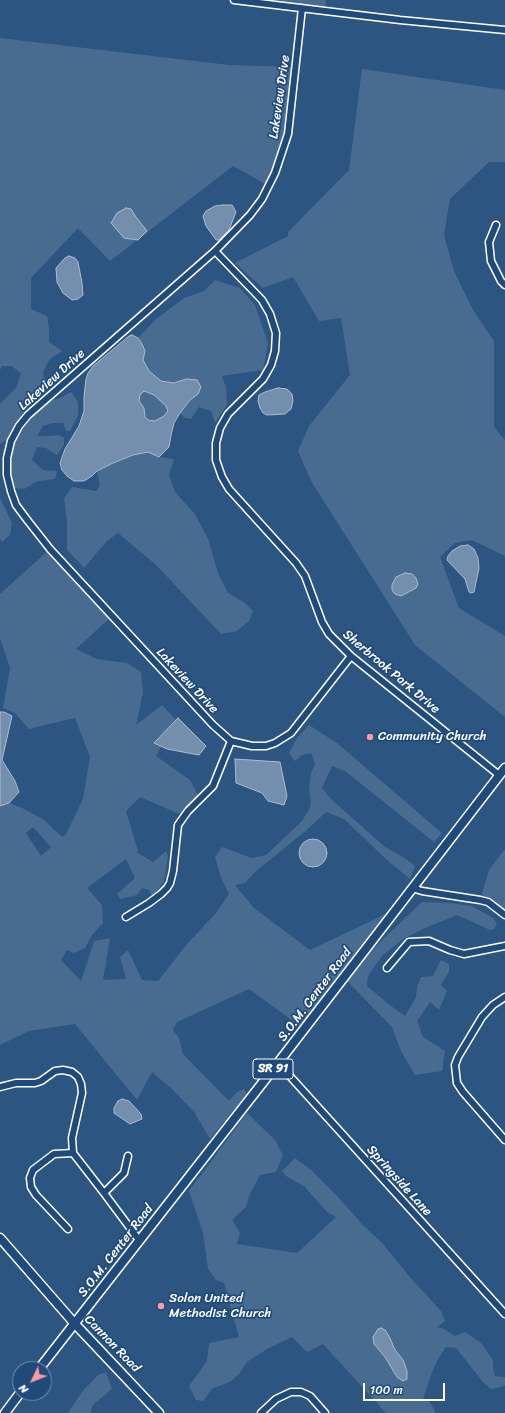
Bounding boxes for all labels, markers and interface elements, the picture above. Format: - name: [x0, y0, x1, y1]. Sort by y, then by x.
- street label: Lakeview Drive: [266, 54, 294, 140]
- street label: Lakeview Drive: [15, 346, 89, 414]
- street label: Sherbrook Park Drive: [339, 627, 443, 717]
- street label: Lakeview Drive: [153, 645, 221, 717]
- place label: Community Church: [378, 729, 487, 745]
- marker: Community Church: [365, 732, 375, 742]
- street label: S.O.M. Center Road: [275, 945, 355, 1045]
- road number: SR 91: [253, 1059, 293, 1079]
- street label: Springside Lane: [363, 1142, 435, 1220]
- street label: S.O.M. Center Road: [75, 1202, 157, 1300]
- place label: Solon United Methodist Church: [169, 1291, 271, 1322]
- marker: Solon United Methodist Church: [156, 1301, 166, 1311]
- street label: Cannon Road: [81, 1312, 143, 1376]
- north arrow: [12, 1361, 52, 1401]
- scale bar: [365, 1375, 447, 1401]
- text: 100 m: [370, 1379, 403, 1401]
- text: N: [14, 1380, 33, 1398]

